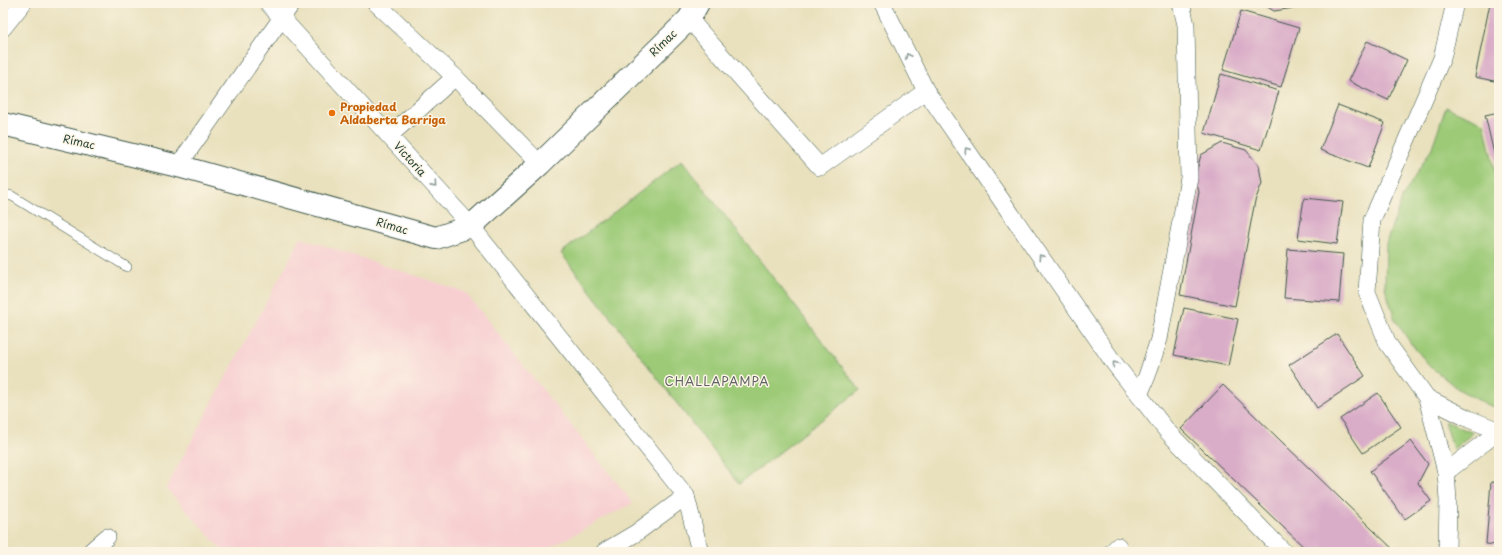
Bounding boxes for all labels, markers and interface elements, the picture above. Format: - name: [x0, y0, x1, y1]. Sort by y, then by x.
- street label: Rímac: [645, 25, 680, 60]
- one-way arrow: [905, 53, 913, 61]
- place label: Propiedad Aldaberta Barriga: [340, 98, 446, 128]
- marker: Propiedad Aldaberta Barriga: [327, 108, 337, 118]
- street label: Rímac: [61, 130, 97, 153]
- street label: Victoria: [390, 137, 431, 180]
- one-way arrow: [964, 147, 972, 154]
- one-way arrow: [429, 180, 437, 188]
- street label: Rímac: [374, 213, 410, 238]
- one-way arrow: [1038, 254, 1046, 261]
- one-way arrow: [1113, 361, 1120, 368]
- district label: CHALLAPAMPA: [665, 372, 769, 390]

